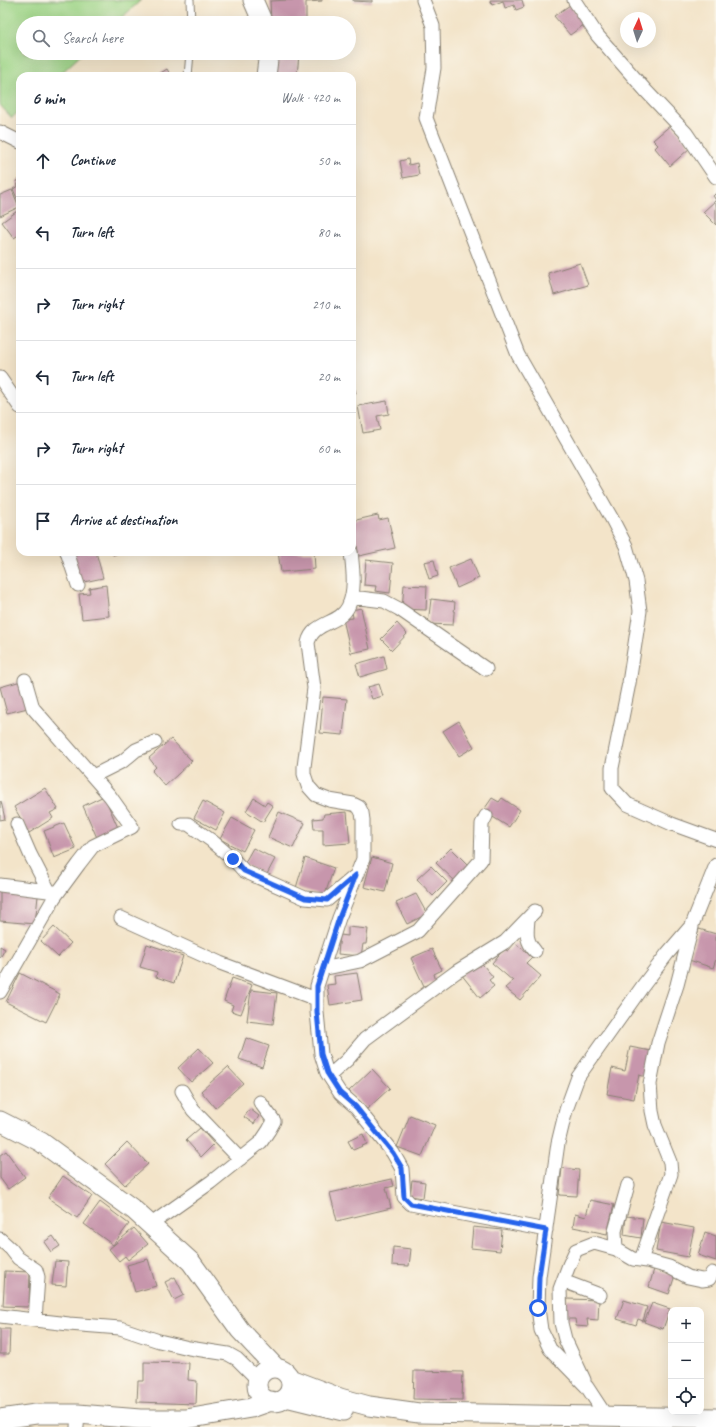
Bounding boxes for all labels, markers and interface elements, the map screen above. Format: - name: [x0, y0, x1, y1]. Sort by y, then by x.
- north arrow: [620, 12, 656, 48]
- search box: [16, 16, 356, 60]
- icon: search: [30, 27, 52, 49]
- text: Search here: [62, 29, 123, 48]
- text: 6 min: [32, 88, 65, 109]
- text: Walk · 420 m: [281, 90, 340, 106]
- icon: ahead: [32, 150, 54, 172]
- text: Continue: [70, 151, 115, 170]
- text: 50 m: [318, 153, 340, 169]
- icon: left: [32, 222, 54, 244]
- text: Turn left: [70, 223, 113, 242]
- text: 80 m: [318, 225, 340, 241]
- icon: right: [32, 294, 54, 316]
- text: Turn right: [70, 295, 123, 314]
- text: 210 m: [312, 297, 340, 313]
- icon: left: [32, 366, 54, 388]
- text: Turn left: [70, 367, 113, 386]
- text: 20 m: [318, 369, 340, 385]
- icon: right: [32, 438, 54, 460]
- text: Turn right: [70, 439, 123, 458]
- text: 60 m: [318, 441, 340, 457]
- icon: arrive: [32, 510, 54, 532]
- text: Arrive at destination: [70, 511, 177, 530]
- route end: [224, 850, 242, 868]
- route start: [529, 1299, 547, 1317]
- map controls: [668, 1307, 704, 1415]
- button: +: [668, 1307, 704, 1343]
- button: −: [668, 1343, 704, 1379]
- button: locate: [668, 1379, 704, 1415]

